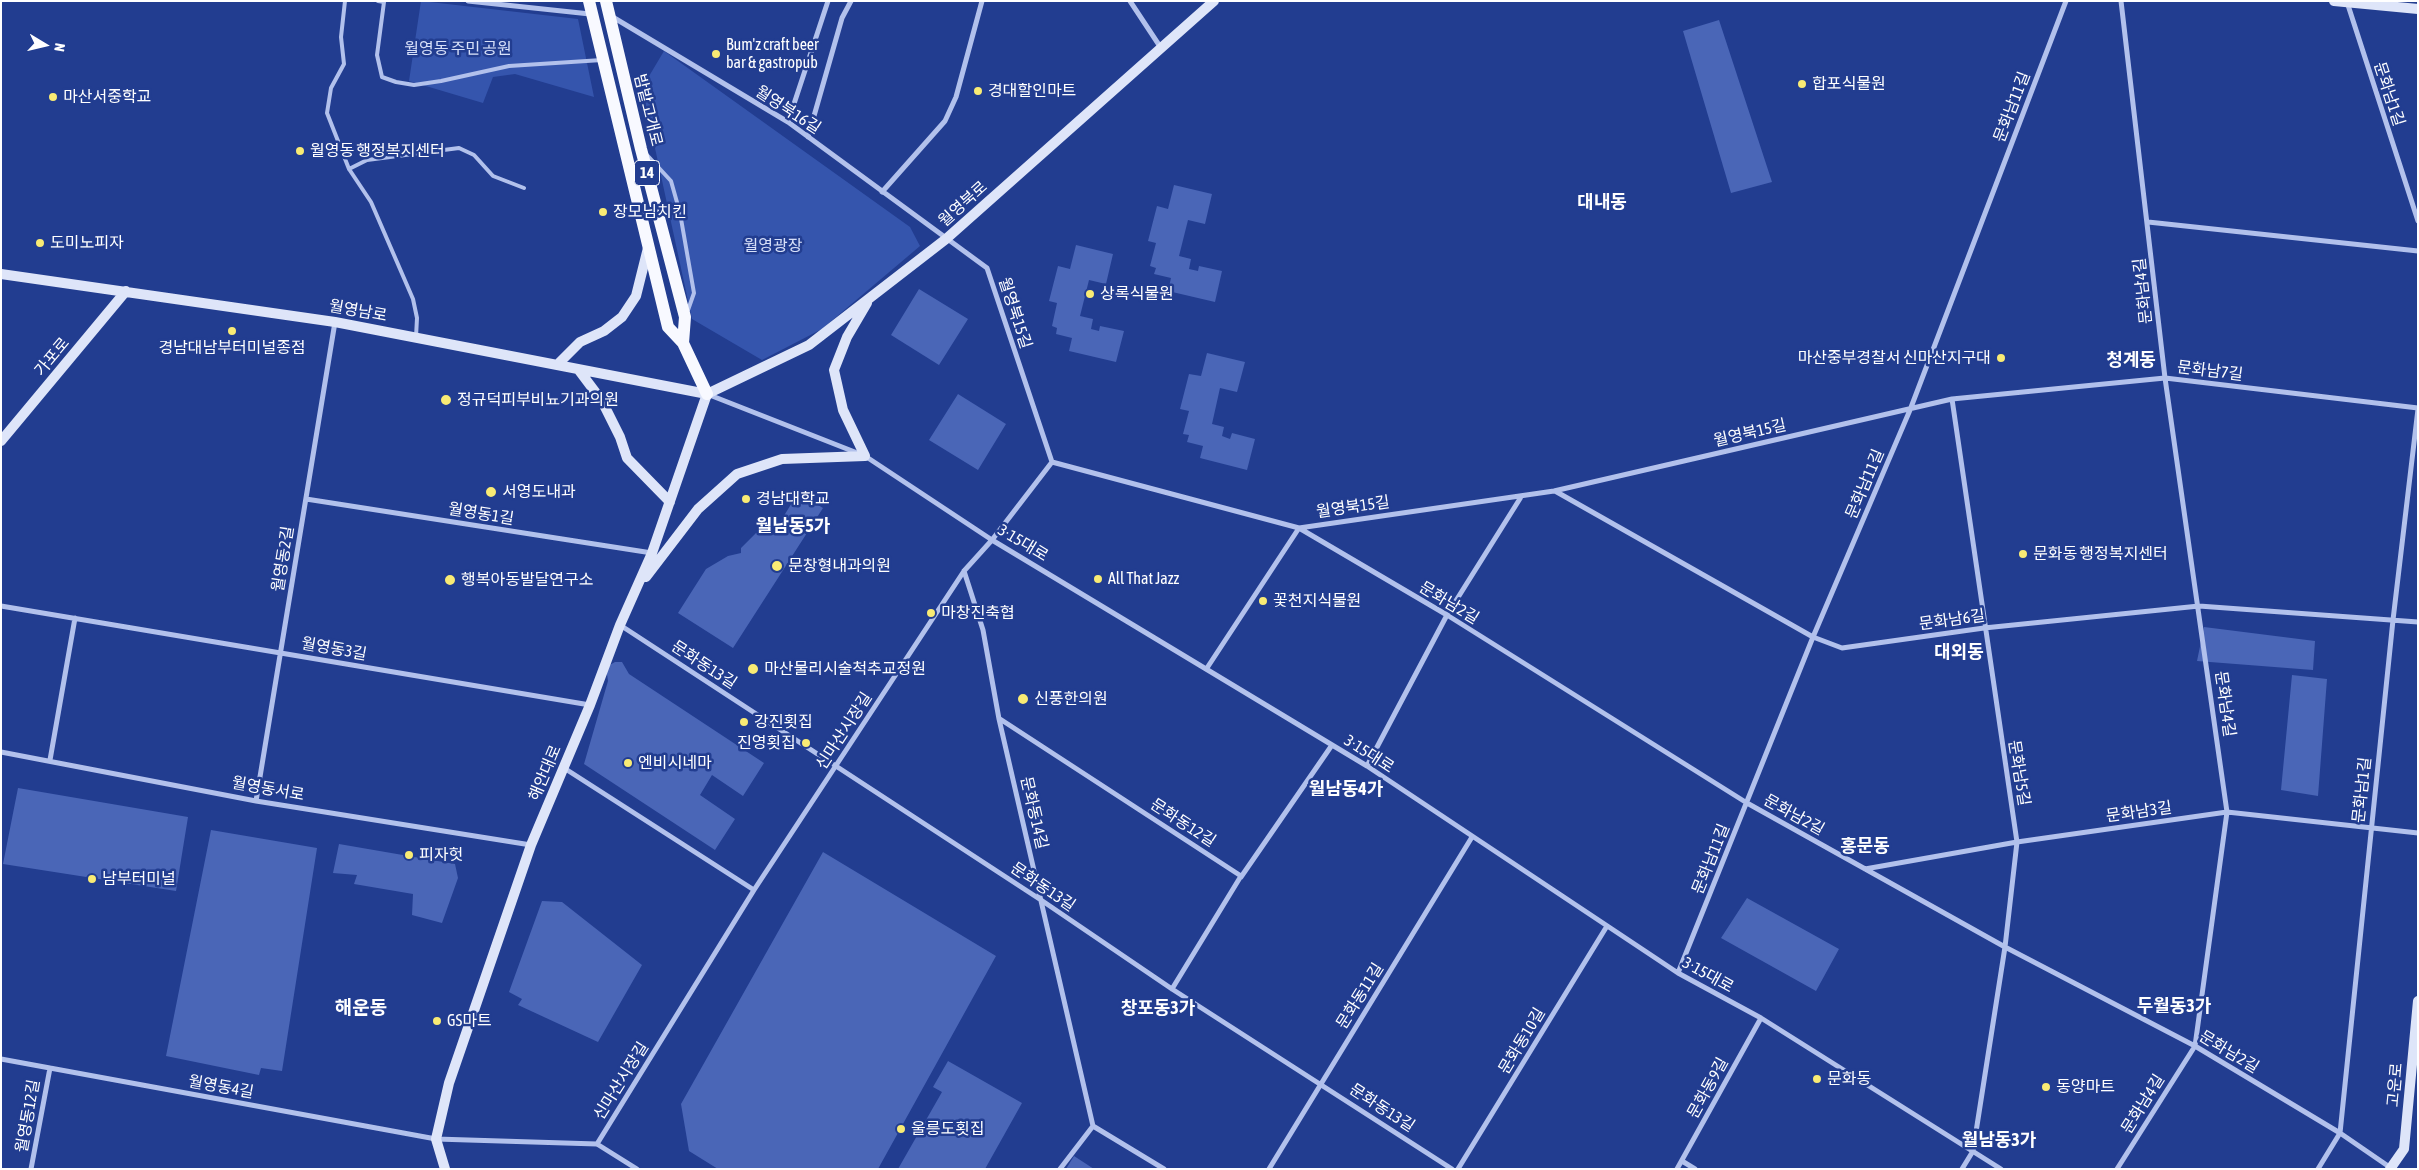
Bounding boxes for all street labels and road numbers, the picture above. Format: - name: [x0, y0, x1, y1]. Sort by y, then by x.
- street label: 문화남1길: [2370, 59, 2408, 129]
- street label: 문화남11길: [1990, 69, 2034, 145]
- street label: 밤밭고개로: [630, 72, 666, 148]
- street label: 월영북16길: [752, 82, 824, 138]
- road number: 14: [634, 160, 660, 186]
- street label: 월영북로: [935, 177, 991, 231]
- street label: 문화남4길: [2130, 257, 2156, 325]
- street label: 월영북15길: [994, 275, 1036, 351]
- street label: 월영남로: [327, 296, 389, 326]
- street label: 가포로: [30, 334, 74, 380]
- street label: 문화남7길: [2176, 357, 2244, 385]
- street label: 월영북15길: [1712, 415, 1788, 451]
- street label: 문화남11길: [1842, 446, 1888, 522]
- street label: 월영북15길: [1315, 492, 1391, 522]
- street label: 월영동1길: [447, 499, 515, 529]
- street label: 3·15대로: [994, 520, 1052, 566]
- street label: 월영동2길: [268, 525, 298, 593]
- street label: 문화남2길: [1416, 578, 1482, 628]
- street label: 문화남6길: [1918, 606, 1986, 634]
- street label: 월영동3길: [300, 634, 368, 664]
- street label: 문화동13길: [668, 637, 740, 693]
- street label: 문화남4길: [2211, 670, 2239, 738]
- street label: 신마산시장길: [812, 689, 876, 773]
- street label: 3·15대로: [1341, 731, 1397, 777]
- street label: 문화남5길: [2004, 739, 2034, 807]
- street label: 해안대로: [525, 742, 565, 804]
- street label: 문화남1길: [2349, 756, 2375, 824]
- street label: 월영동서로: [230, 773, 306, 805]
- street label: 문화동14길: [1016, 775, 1052, 851]
- street label: 문화남2길: [1760, 791, 1828, 839]
- street label: 문화동12길: [1147, 795, 1219, 851]
- street label: 문화남3길: [2105, 798, 2173, 826]
- street label: 문화남11길: [1688, 821, 1734, 897]
- street label: 문화동13길: [1007, 858, 1079, 916]
- street label: 3·15대로: [1679, 953, 1737, 997]
- street label: 문화동11길: [1332, 960, 1388, 1032]
- street label: 문화동10길: [1495, 1004, 1549, 1078]
- street label: 문화남2길: [2196, 1027, 2262, 1077]
- street label: 신마산시장길: [589, 1038, 653, 1124]
- street label: 문화동9길: [1684, 1054, 1732, 1122]
- street label: 고운로: [2384, 1062, 2406, 1108]
- street label: 문화남4길: [2117, 1071, 2169, 1137]
- street label: 월영동4길: [187, 1072, 255, 1102]
- street label: 월영동12길: [12, 1078, 44, 1154]
- street label: 문화동13길: [1346, 1080, 1418, 1136]

